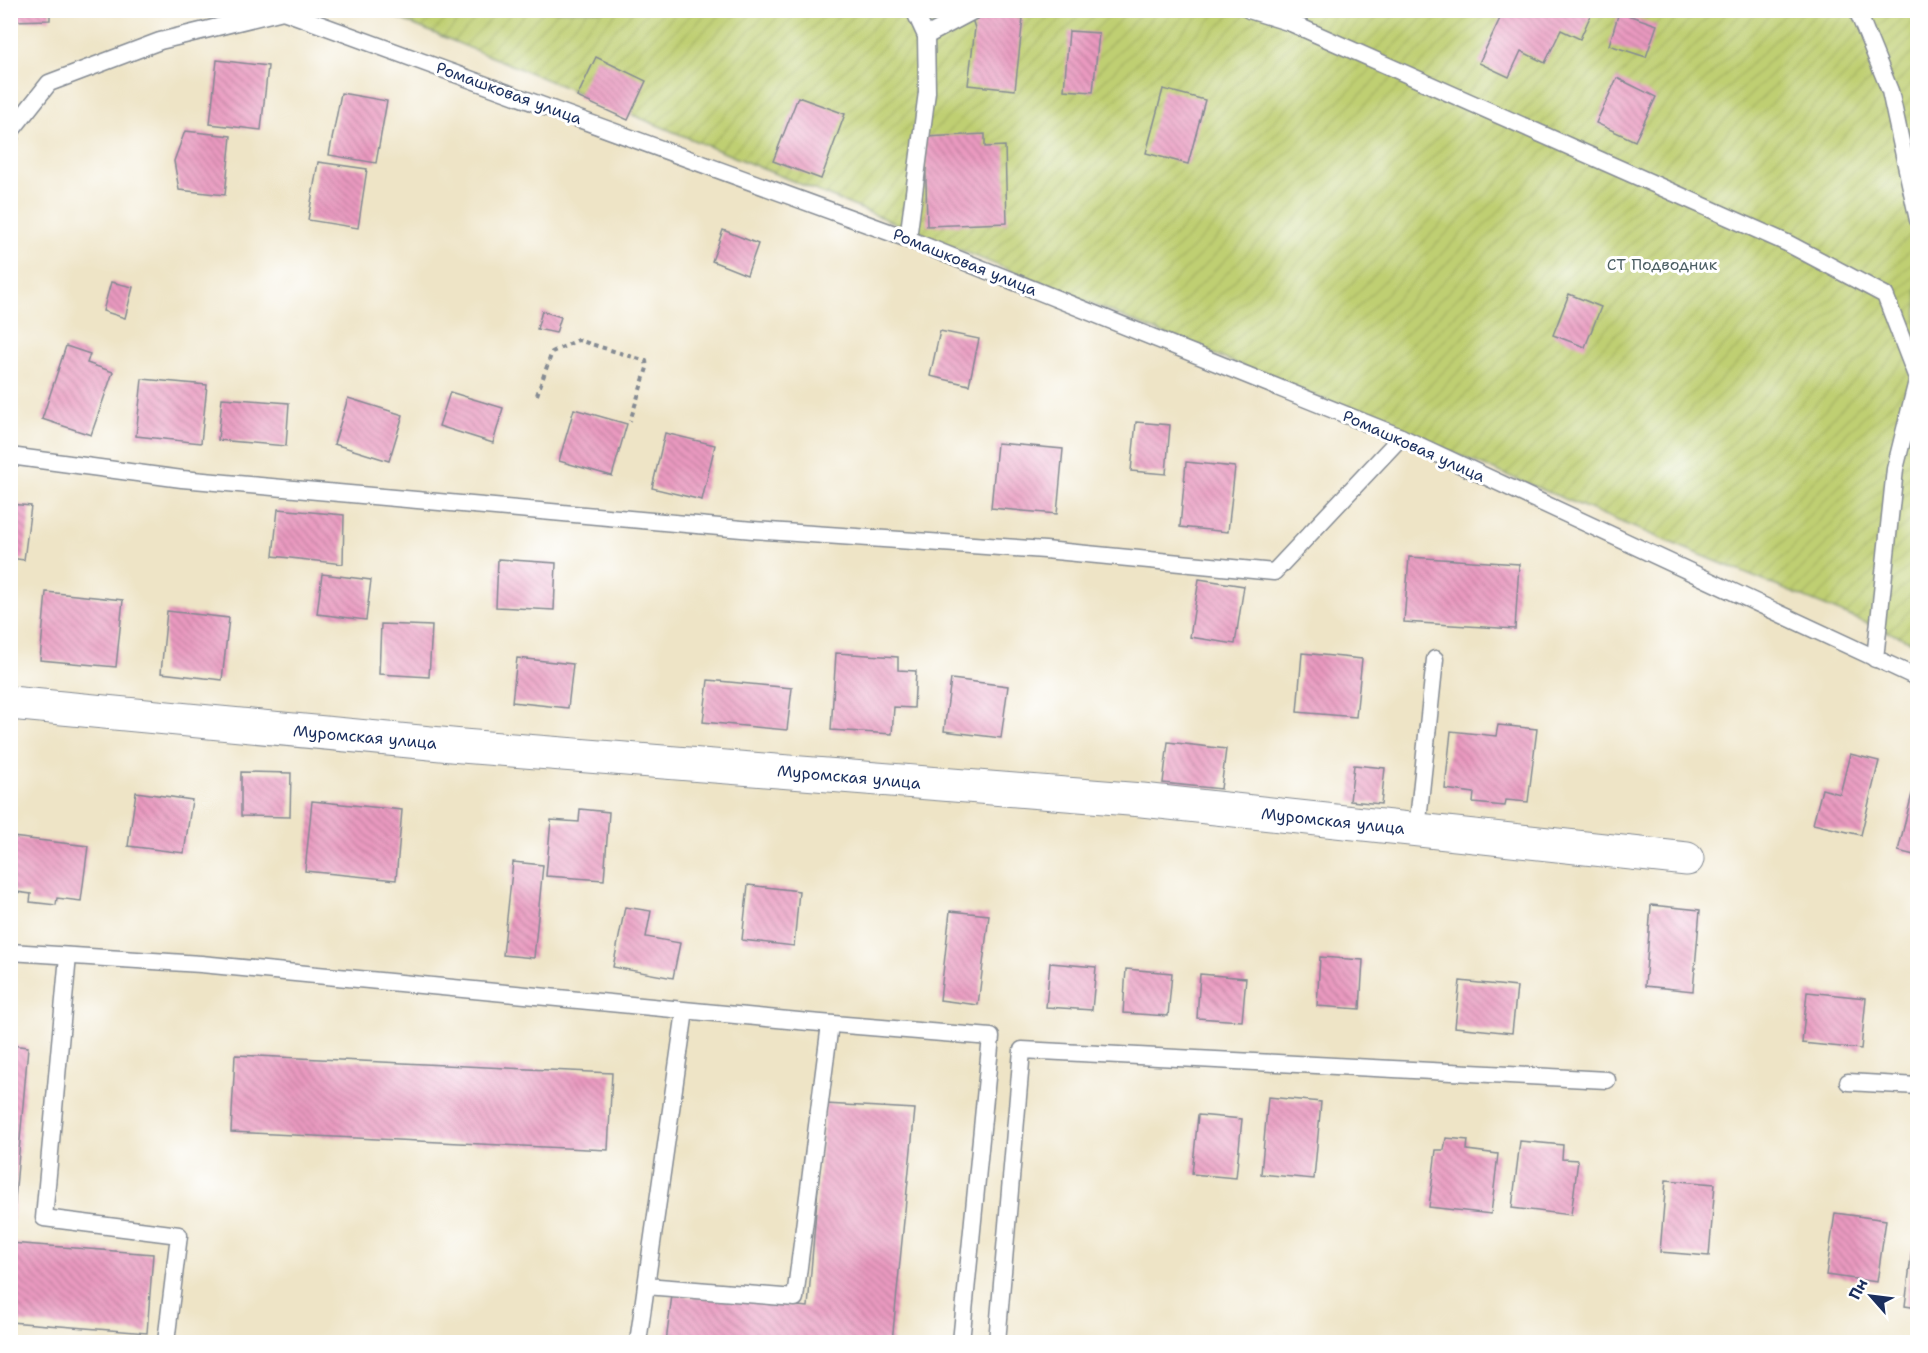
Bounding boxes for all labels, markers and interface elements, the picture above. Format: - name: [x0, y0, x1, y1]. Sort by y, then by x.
- street label: Ромашковая улица: [433, 57, 585, 129]
- street label: Ромашковая улица: [890, 223, 1040, 301]
- park label: СТ Подводник: [1607, 254, 1718, 275]
- street label: Ромашковая улица: [1340, 405, 1488, 487]
- street label: Муромская улица: [292, 720, 438, 754]
- street label: Муромская улица: [776, 760, 922, 794]
- street label: Муромская улица: [1260, 803, 1406, 839]
- north arrow: [1841, 1266, 1901, 1326]
- text: Пн: [1844, 1275, 1872, 1303]

